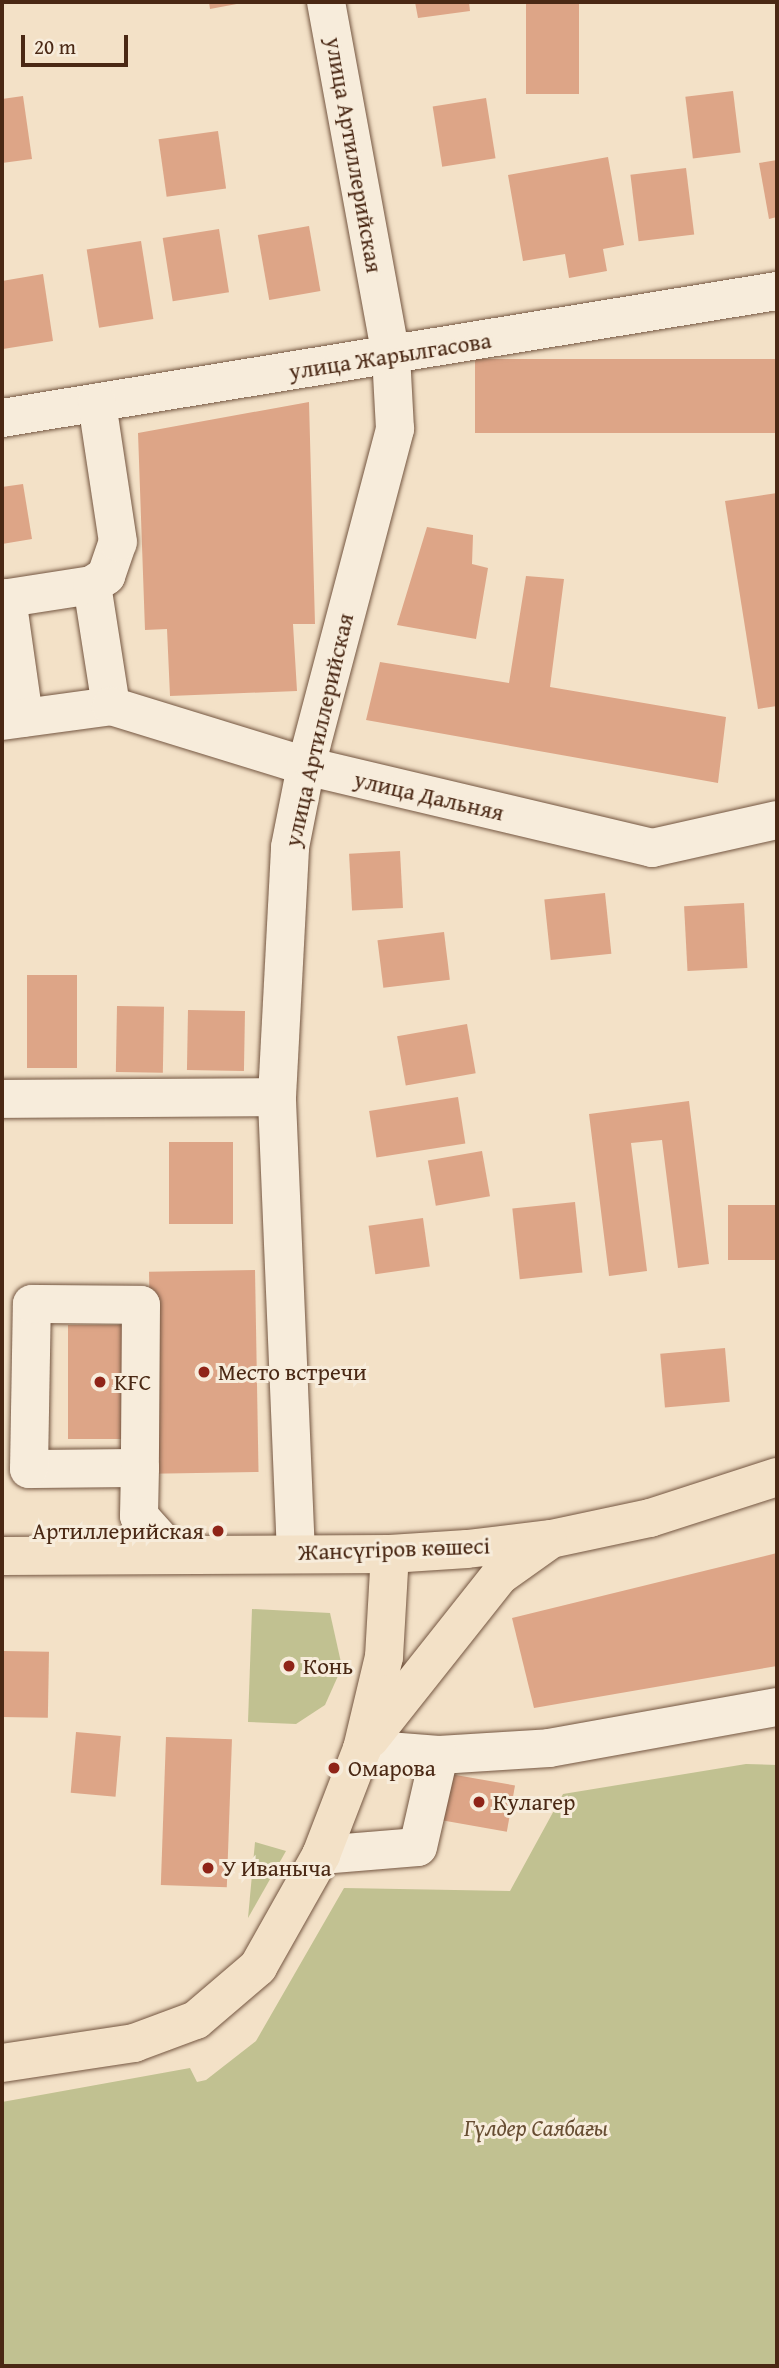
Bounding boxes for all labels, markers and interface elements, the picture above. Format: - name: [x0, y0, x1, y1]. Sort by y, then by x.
- scale bar: [24, 21, 131, 65]
- text: 20 m: [34, 31, 76, 62]
- street label: улица Артиллерийская: [320, 35, 388, 275]
- street label: улица Жарылгасова: [287, 326, 493, 386]
- street label: улица Артиллерийская: [279, 610, 359, 850]
- street label: улица Дальняя: [351, 765, 507, 827]
- place label: Место встречи: [218, 1358, 367, 1386]
- marker: Место встречи: [196, 1364, 212, 1380]
- place label: KFC: [114, 1368, 151, 1396]
- marker: KFC: [92, 1374, 108, 1390]
- place label: Артиллерийская: [32, 1517, 204, 1545]
- marker: Артиллерийская: [210, 1523, 226, 1539]
- street label: Жансүгіров көшесі: [297, 1532, 491, 1566]
- place label: Конь: [303, 1652, 353, 1680]
- marker: Конь: [281, 1658, 297, 1674]
- place label: Омарова: [348, 1754, 436, 1782]
- marker: Омарова: [326, 1760, 342, 1776]
- place label: Кулагер: [493, 1788, 575, 1816]
- marker: Кулагер: [471, 1794, 487, 1810]
- place label: У Иваныча: [222, 1854, 331, 1882]
- marker: У Иваныча: [200, 1860, 216, 1876]
- park label: Гүлдер Саябағы: [464, 2114, 608, 2142]

